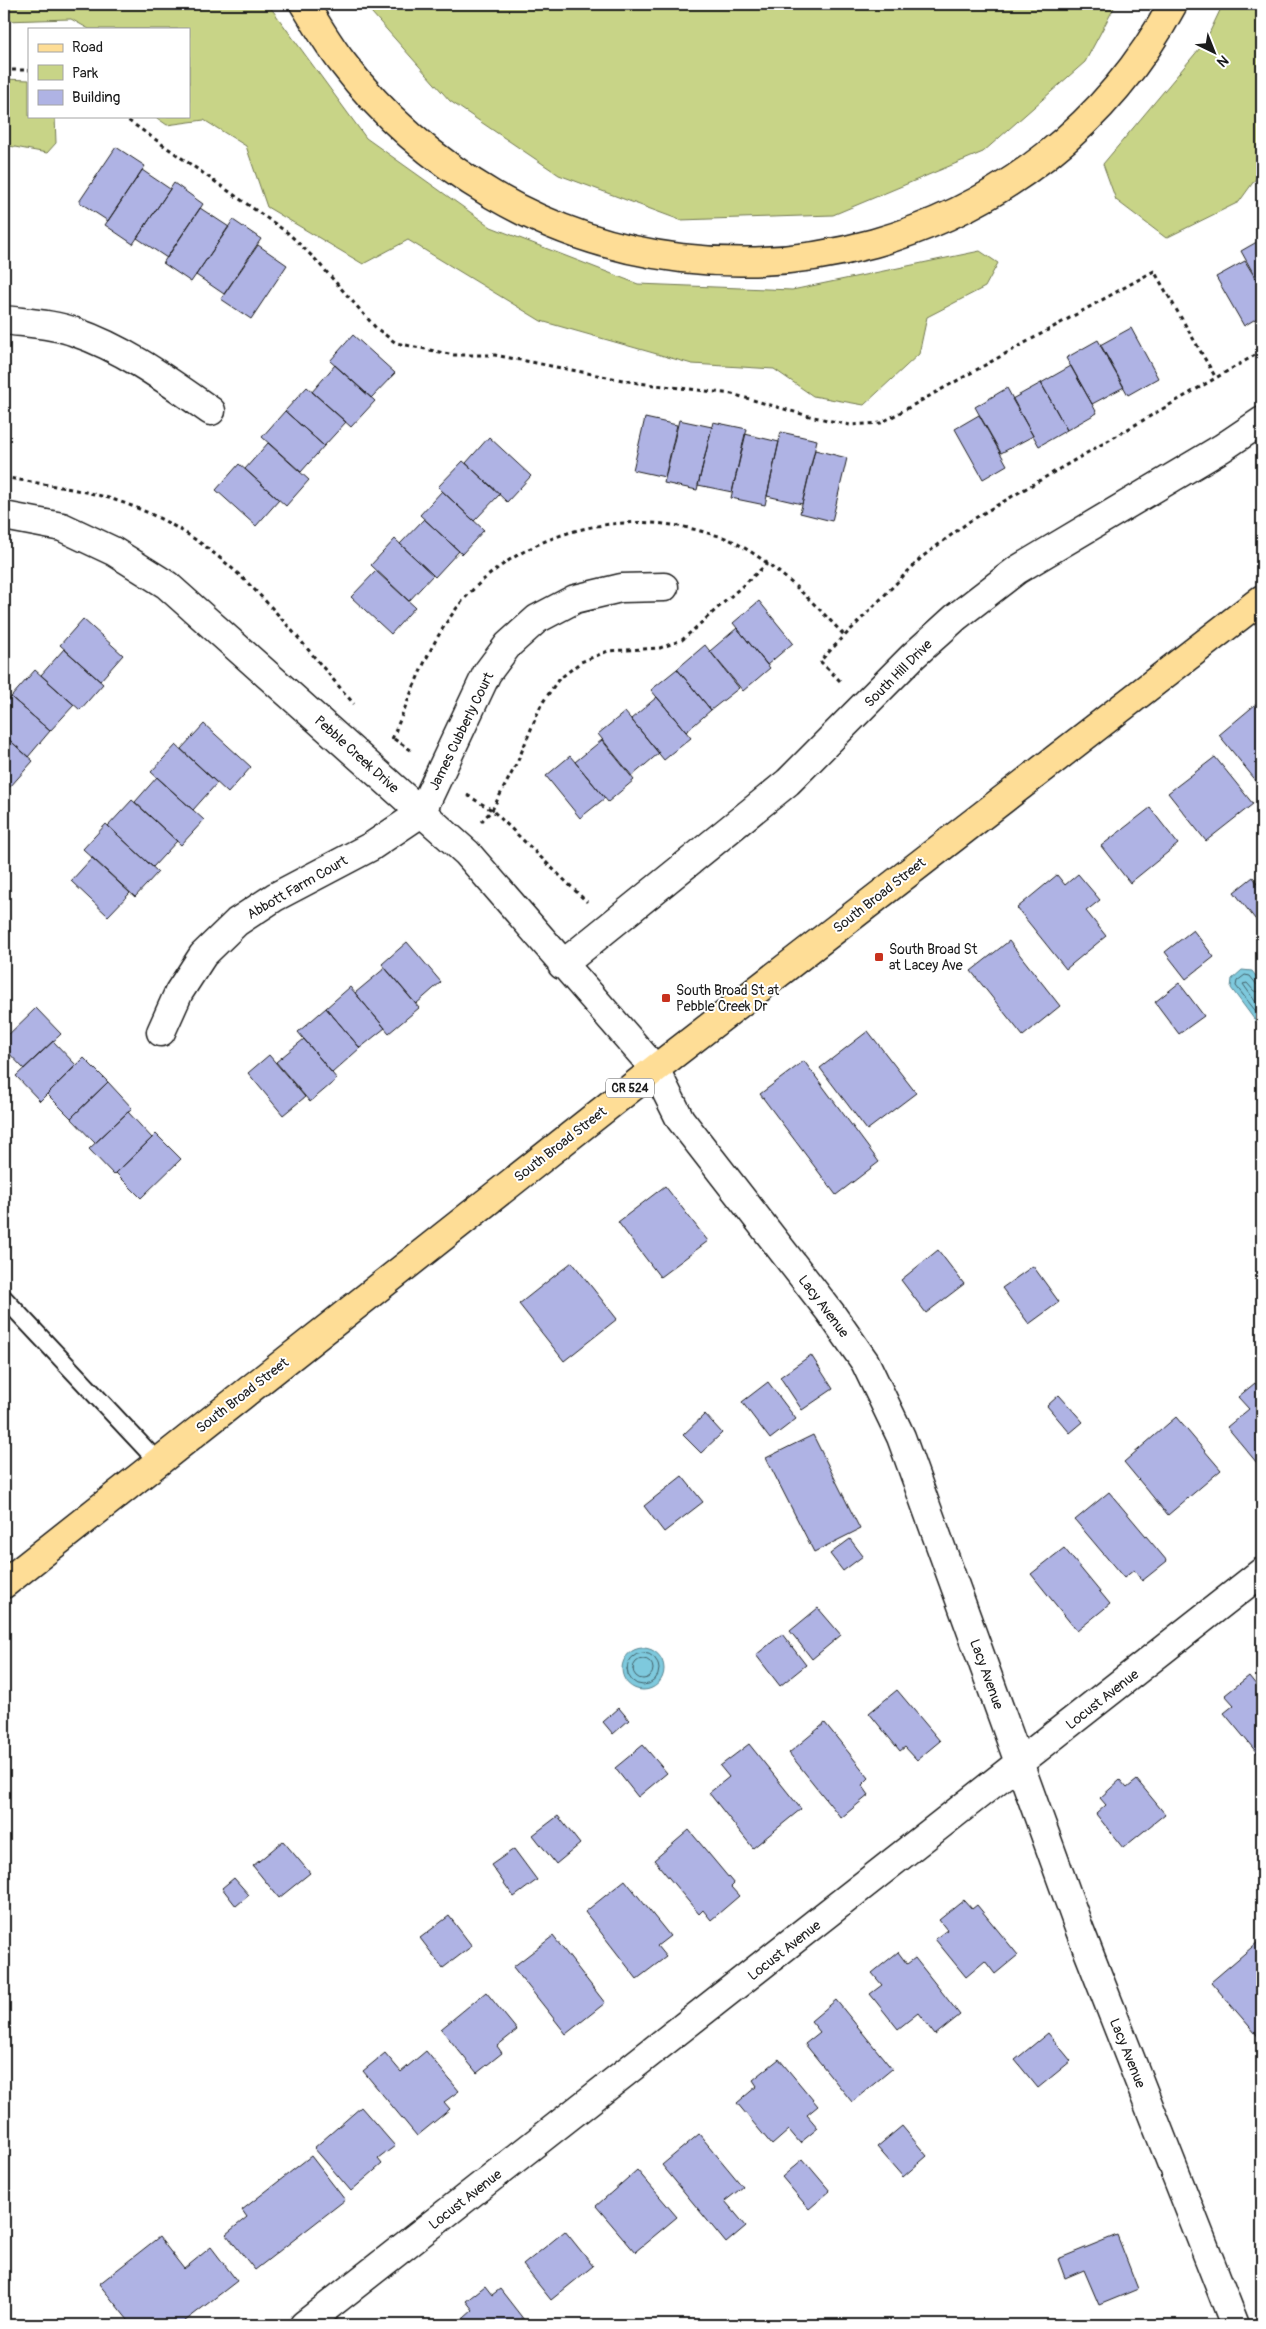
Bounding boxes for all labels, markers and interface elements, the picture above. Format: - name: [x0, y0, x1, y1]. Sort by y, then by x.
- legend: [28, 28, 190, 118]
- north arrow: [1188, 28, 1238, 78]
- text: Road: [72, 38, 103, 57]
- text: N: [1213, 52, 1232, 71]
- text: Park: [72, 64, 99, 83]
- text: Building: [72, 88, 120, 107]
- street label: South Hill Drive: [861, 636, 936, 711]
- street label: James Cubberly Court: [425, 669, 498, 793]
- street label: Pebble Creek Drive: [311, 712, 402, 797]
- street label: Abbott Farm Court: [244, 852, 351, 923]
- street label: South Broad Street: [830, 854, 929, 937]
- place label: South Broad St at Lacey Ave: [889, 941, 978, 974]
- marker: South Broad St at Lacey Ave: [873, 951, 885, 963]
- place label: South Broad St at Pebble Creek Dr: [676, 982, 779, 1015]
- marker: South Broad St at Pebble Creek Dr: [660, 992, 672, 1004]
- road number: CR 524: [606, 1078, 654, 1098]
- street label: South Broad Street: [511, 1103, 610, 1186]
- street label: Lacy Avenue: [795, 1272, 853, 1341]
- street label: South Broad Street: [193, 1354, 292, 1437]
- street label: Lacy Avenue: [966, 1637, 1007, 1712]
- street label: Locust Avenue: [1063, 1666, 1142, 1733]
- street label: Locust Avenue: [745, 1917, 824, 1984]
- street label: Lacy Avenue: [1106, 2016, 1149, 2091]
- street label: Locust Avenue: [426, 2166, 505, 2233]

